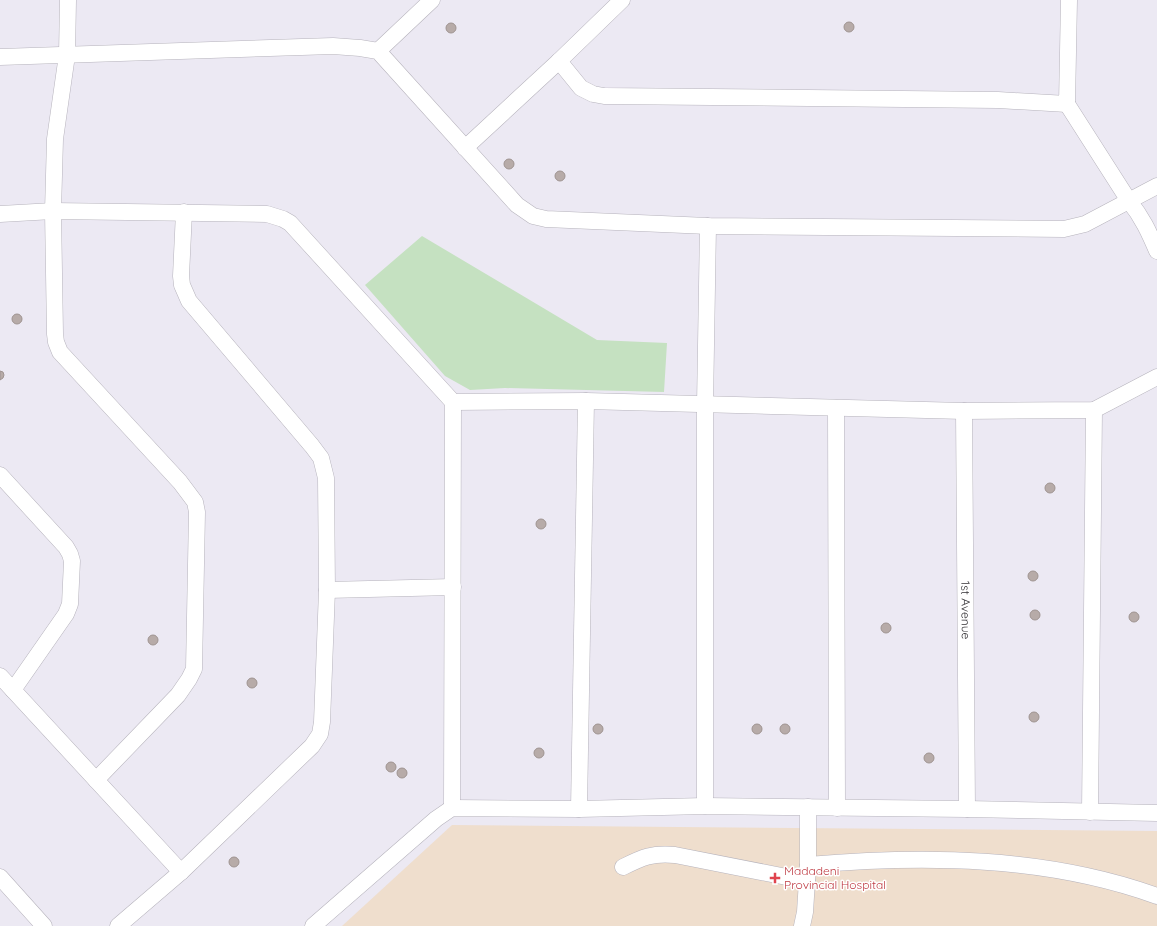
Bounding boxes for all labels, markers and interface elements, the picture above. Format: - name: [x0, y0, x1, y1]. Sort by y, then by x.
- street label: 1st Avenue: [958, 581, 974, 640]
- place label: Madadeni Provincial Hospital: [784, 863, 886, 892]
- marker: Madadeni Provincial Hospital: [769, 872, 781, 884]

